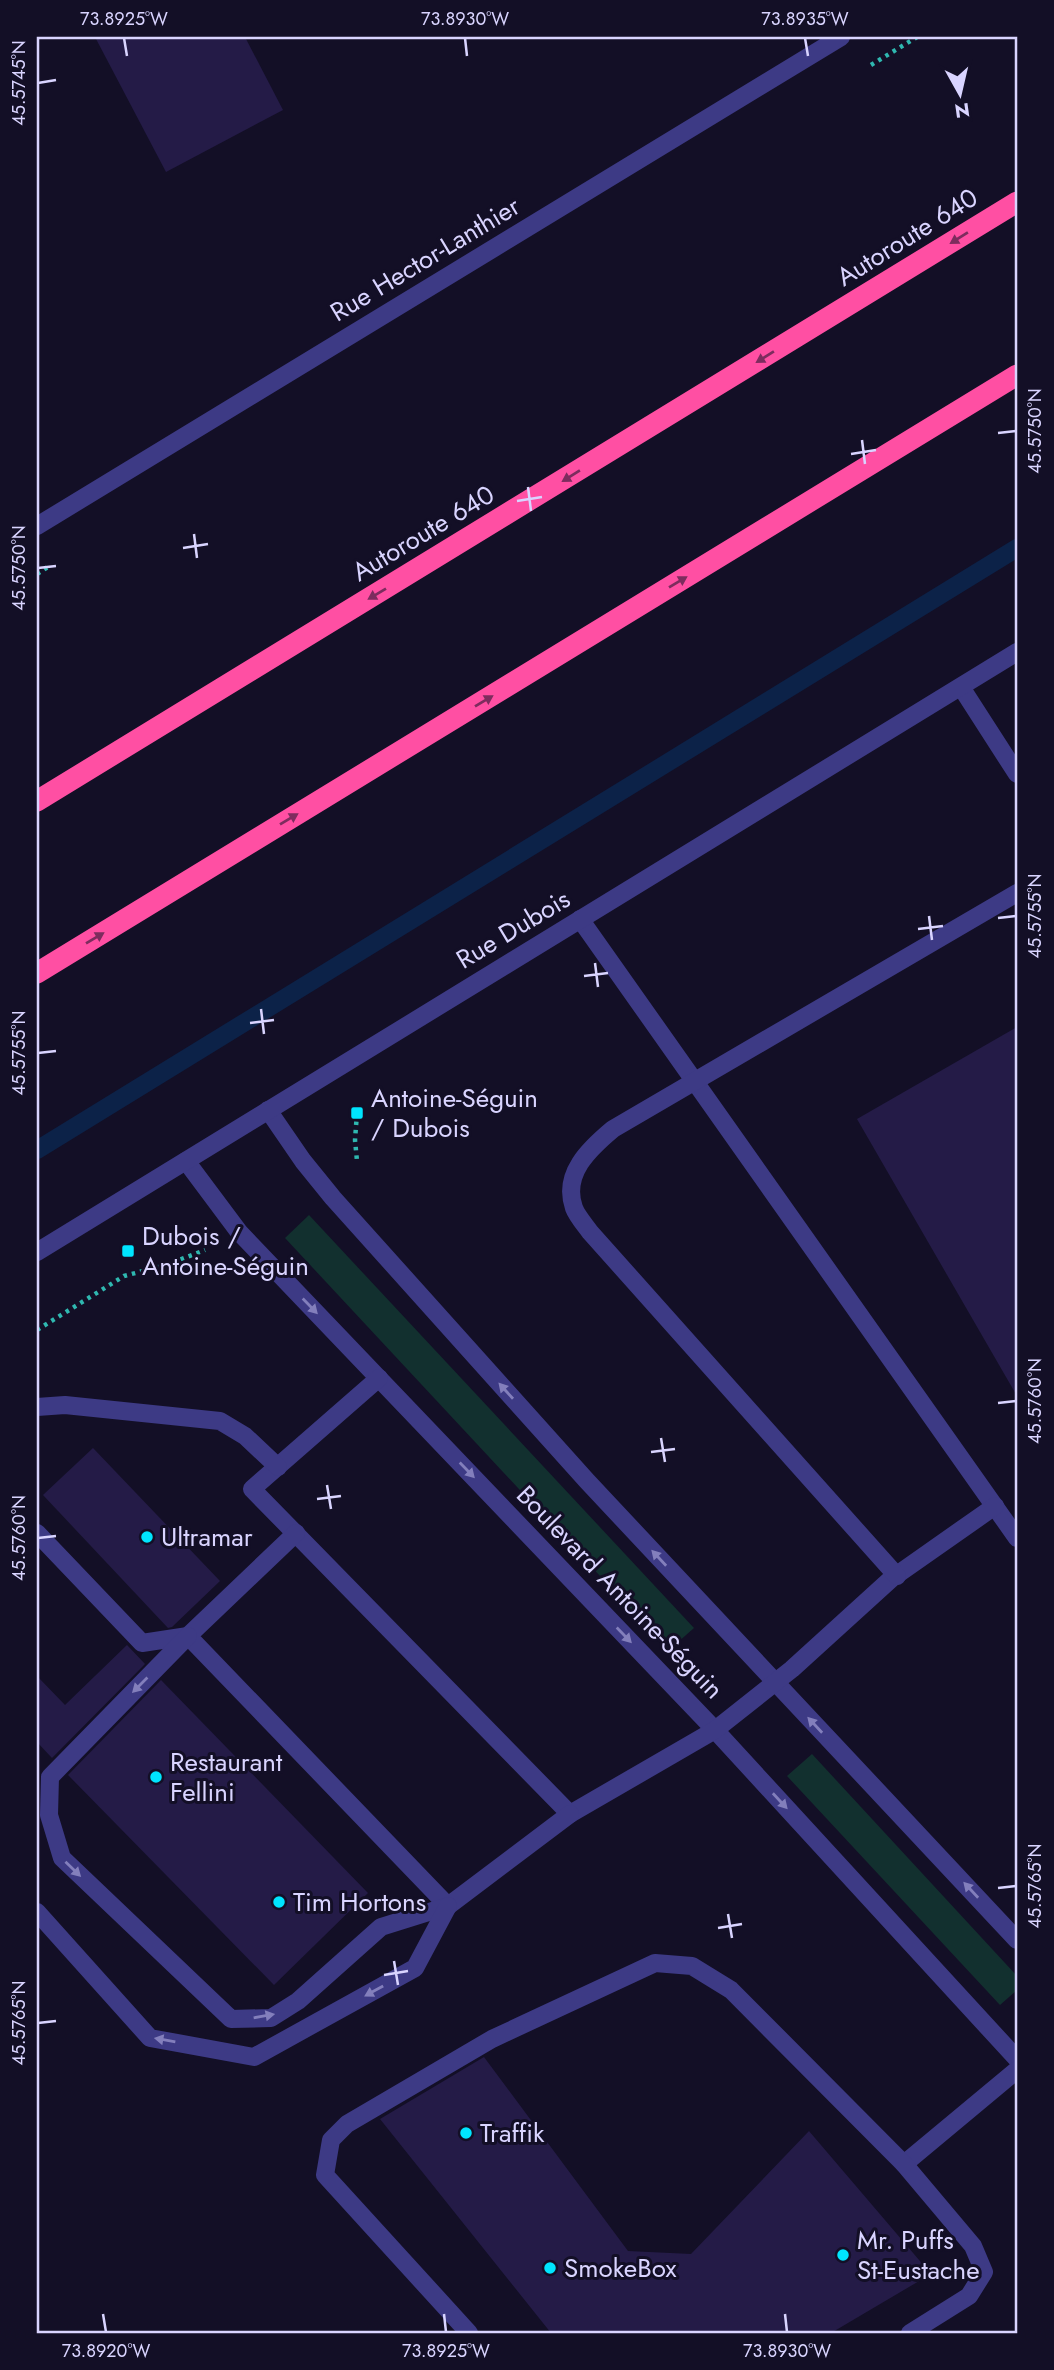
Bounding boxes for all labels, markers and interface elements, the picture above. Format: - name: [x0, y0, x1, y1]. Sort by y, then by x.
- text: 73.8925°W: [80, 6, 168, 32]
- text: 73.8930°W: [421, 6, 509, 32]
- text: 73.8935°W: [761, 6, 849, 32]
- text: 45.5745°N: [6, 40, 32, 126]
- north arrow: [925, 60, 995, 130]
- text: N: [953, 96, 972, 125]
- street label: Autoroute 640: [829, 178, 985, 296]
- street label: Rue Hector-Lanthier: [323, 187, 527, 331]
- one-way arrow: [950, 231, 969, 244]
- one-way arrow: [756, 350, 775, 363]
- text: 45.5750°N: [1022, 388, 1048, 474]
- one-way arrow: [562, 469, 581, 482]
- street label: Autoroute 640: [345, 475, 501, 591]
- text: 45.5750°N: [6, 525, 32, 611]
- one-way arrow: [668, 576, 687, 589]
- one-way arrow: [368, 588, 387, 601]
- one-way arrow: [474, 695, 493, 707]
- one-way arrow: [280, 813, 299, 826]
- text: 45.5755°N: [1022, 874, 1048, 958]
- street label: Rue Dubois: [449, 880, 577, 978]
- one-way arrow: [85, 931, 105, 944]
- text: 45.5755°N: [6, 1011, 32, 1095]
- place label: Antoine-Séguin / Dubois: [371, 1079, 538, 1147]
- marker: Antoine-Séguin / Dubois: [349, 1105, 365, 1121]
- place label: Dubois / Antoine-Séguin: [142, 1217, 309, 1285]
- marker: Dubois / Antoine-Séguin: [120, 1243, 136, 1259]
- one-way arrow: [301, 1297, 317, 1314]
- text: 45.5760°N: [1022, 1358, 1048, 1444]
- one-way arrow: [499, 1382, 514, 1399]
- one-way arrow: [459, 1461, 475, 1478]
- street label: Boulevard Antoine-Séguin: [508, 1477, 732, 1707]
- text: 45.5760°N: [6, 1495, 32, 1581]
- place label: Ultramar: [161, 1518, 253, 1556]
- marker: Ultramar: [139, 1529, 155, 1545]
- one-way arrow: [651, 1550, 668, 1567]
- one-way arrow: [616, 1626, 632, 1644]
- one-way arrow: [132, 1677, 148, 1693]
- one-way arrow: [806, 1716, 823, 1733]
- place label: Restaurant Fellini: [170, 1743, 283, 1811]
- marker: Restaurant Fellini: [148, 1769, 164, 1785]
- one-way arrow: [771, 1792, 787, 1809]
- text: 45.5765°N: [1022, 1843, 1048, 1929]
- one-way arrow: [64, 1860, 81, 1876]
- one-way arrow: [963, 1882, 979, 1899]
- place label: Tim Hortons: [293, 1883, 426, 1921]
- marker: Tim Hortons: [271, 1894, 287, 1910]
- text: 45.5765°N: [6, 1980, 32, 2066]
- one-way arrow: [364, 1985, 383, 1997]
- one-way arrow: [254, 2010, 276, 2021]
- one-way arrow: [154, 2035, 176, 2046]
- place label: Traffik: [480, 2114, 545, 2152]
- marker: Traffik: [458, 2125, 474, 2141]
- place label: Mr. Puffs St-Eustache: [857, 2221, 980, 2289]
- marker: Mr. Puffs St-Eustache: [835, 2247, 851, 2263]
- place label: SmokeBox: [564, 2249, 676, 2287]
- marker: SmokeBox: [542, 2260, 558, 2276]
- text: 73.8920°W: [62, 2338, 150, 2364]
- text: 73.8925°W: [402, 2338, 490, 2364]
- text: 73.8930°W: [743, 2338, 831, 2364]

